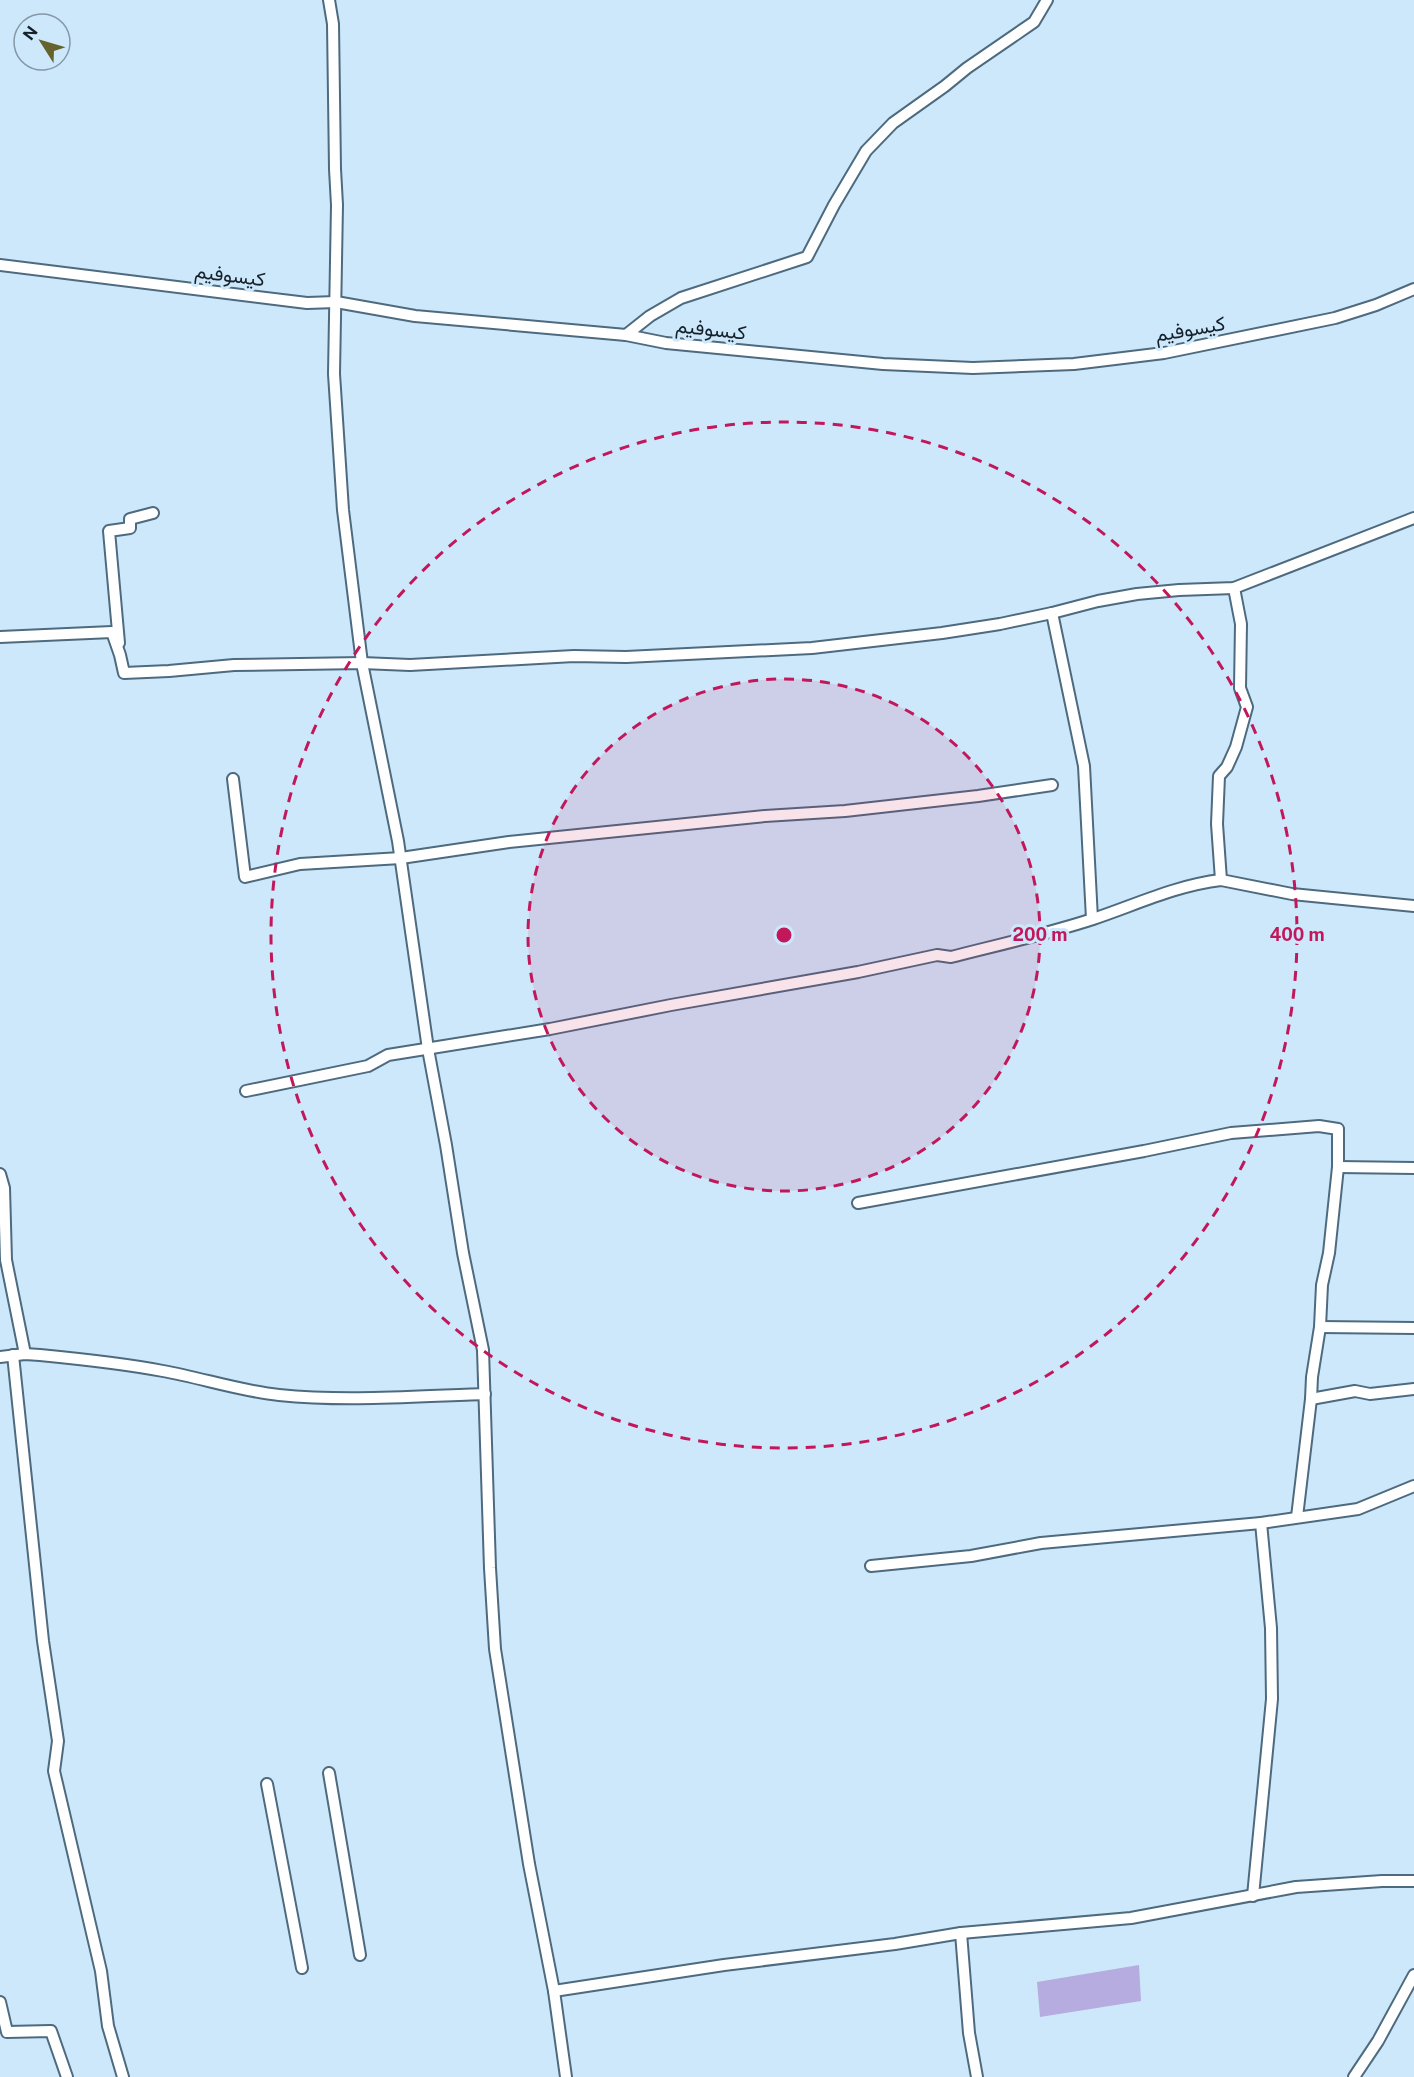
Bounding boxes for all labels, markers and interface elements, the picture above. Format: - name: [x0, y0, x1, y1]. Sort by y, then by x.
- north arrow: [12, 12, 72, 72]
- text: N: [19, 23, 42, 44]
- street label: كيسوفيم: [193, 259, 267, 292]
- street label: كيسوفيم: [1153, 311, 1227, 348]
- street label: كيسوفيم: [674, 313, 748, 346]
- text: 200 m: [1013, 924, 1067, 945]
- text: 400 m: [1269, 924, 1325, 945]
- centre of rings: [774, 925, 794, 945]

